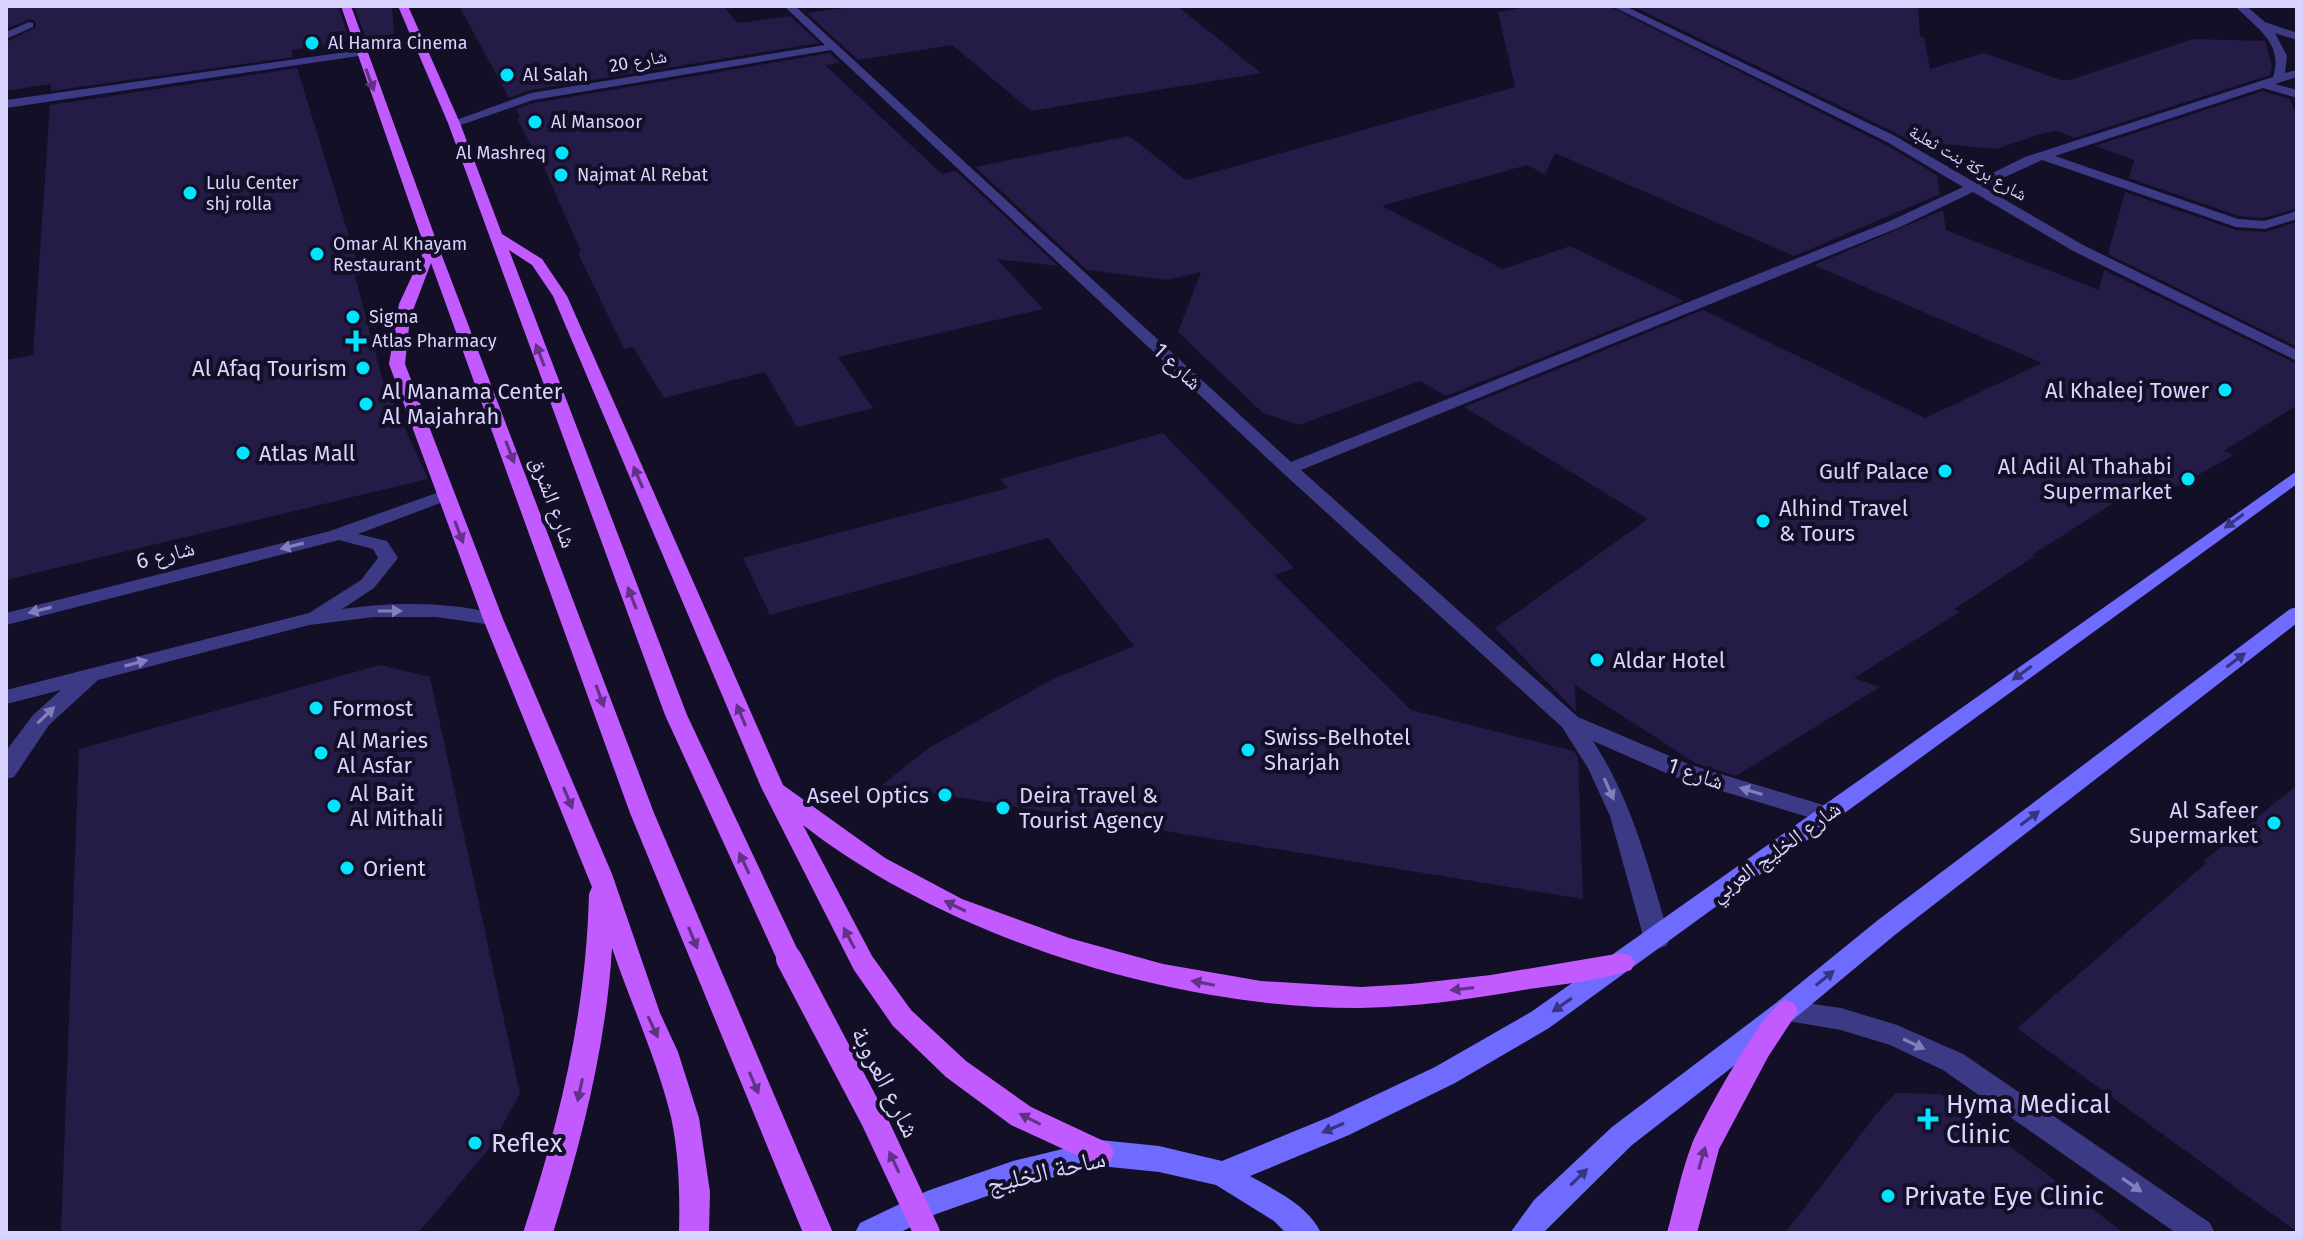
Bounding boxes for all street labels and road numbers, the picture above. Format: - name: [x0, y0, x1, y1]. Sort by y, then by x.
- street label: شارع 20: [608, 45, 668, 77]
- street label: شارع بركة بنت ثعلبة: [1905, 120, 2031, 206]
- street label: شارع 1: [1148, 337, 1208, 396]
- street label: شارع الشرق: [525, 453, 583, 552]
- street label: شارع 6: [133, 534, 197, 575]
- street label: شارع 1: [1664, 751, 1727, 796]
- street label: شارع الخليج العربي: [1705, 795, 1848, 911]
- street label: شارع العروبة: [844, 1022, 927, 1143]
- street label: ساحة الخليج: [984, 1143, 1109, 1201]

